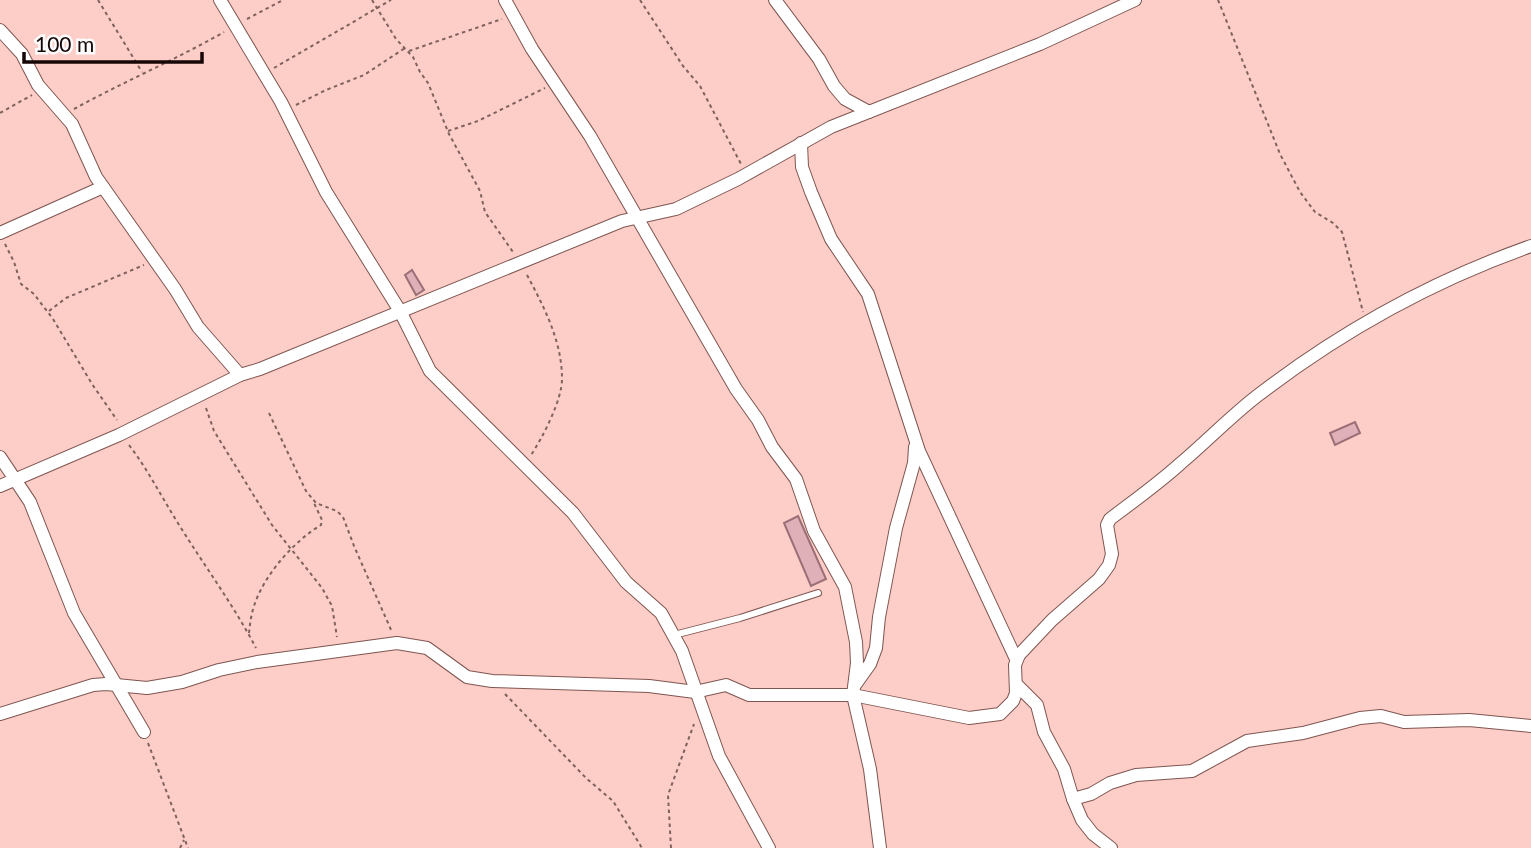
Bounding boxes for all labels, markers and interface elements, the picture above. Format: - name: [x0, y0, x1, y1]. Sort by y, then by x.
- scale bar: [24, 21, 203, 65]
- text: 100 m: [35, 31, 94, 56]

